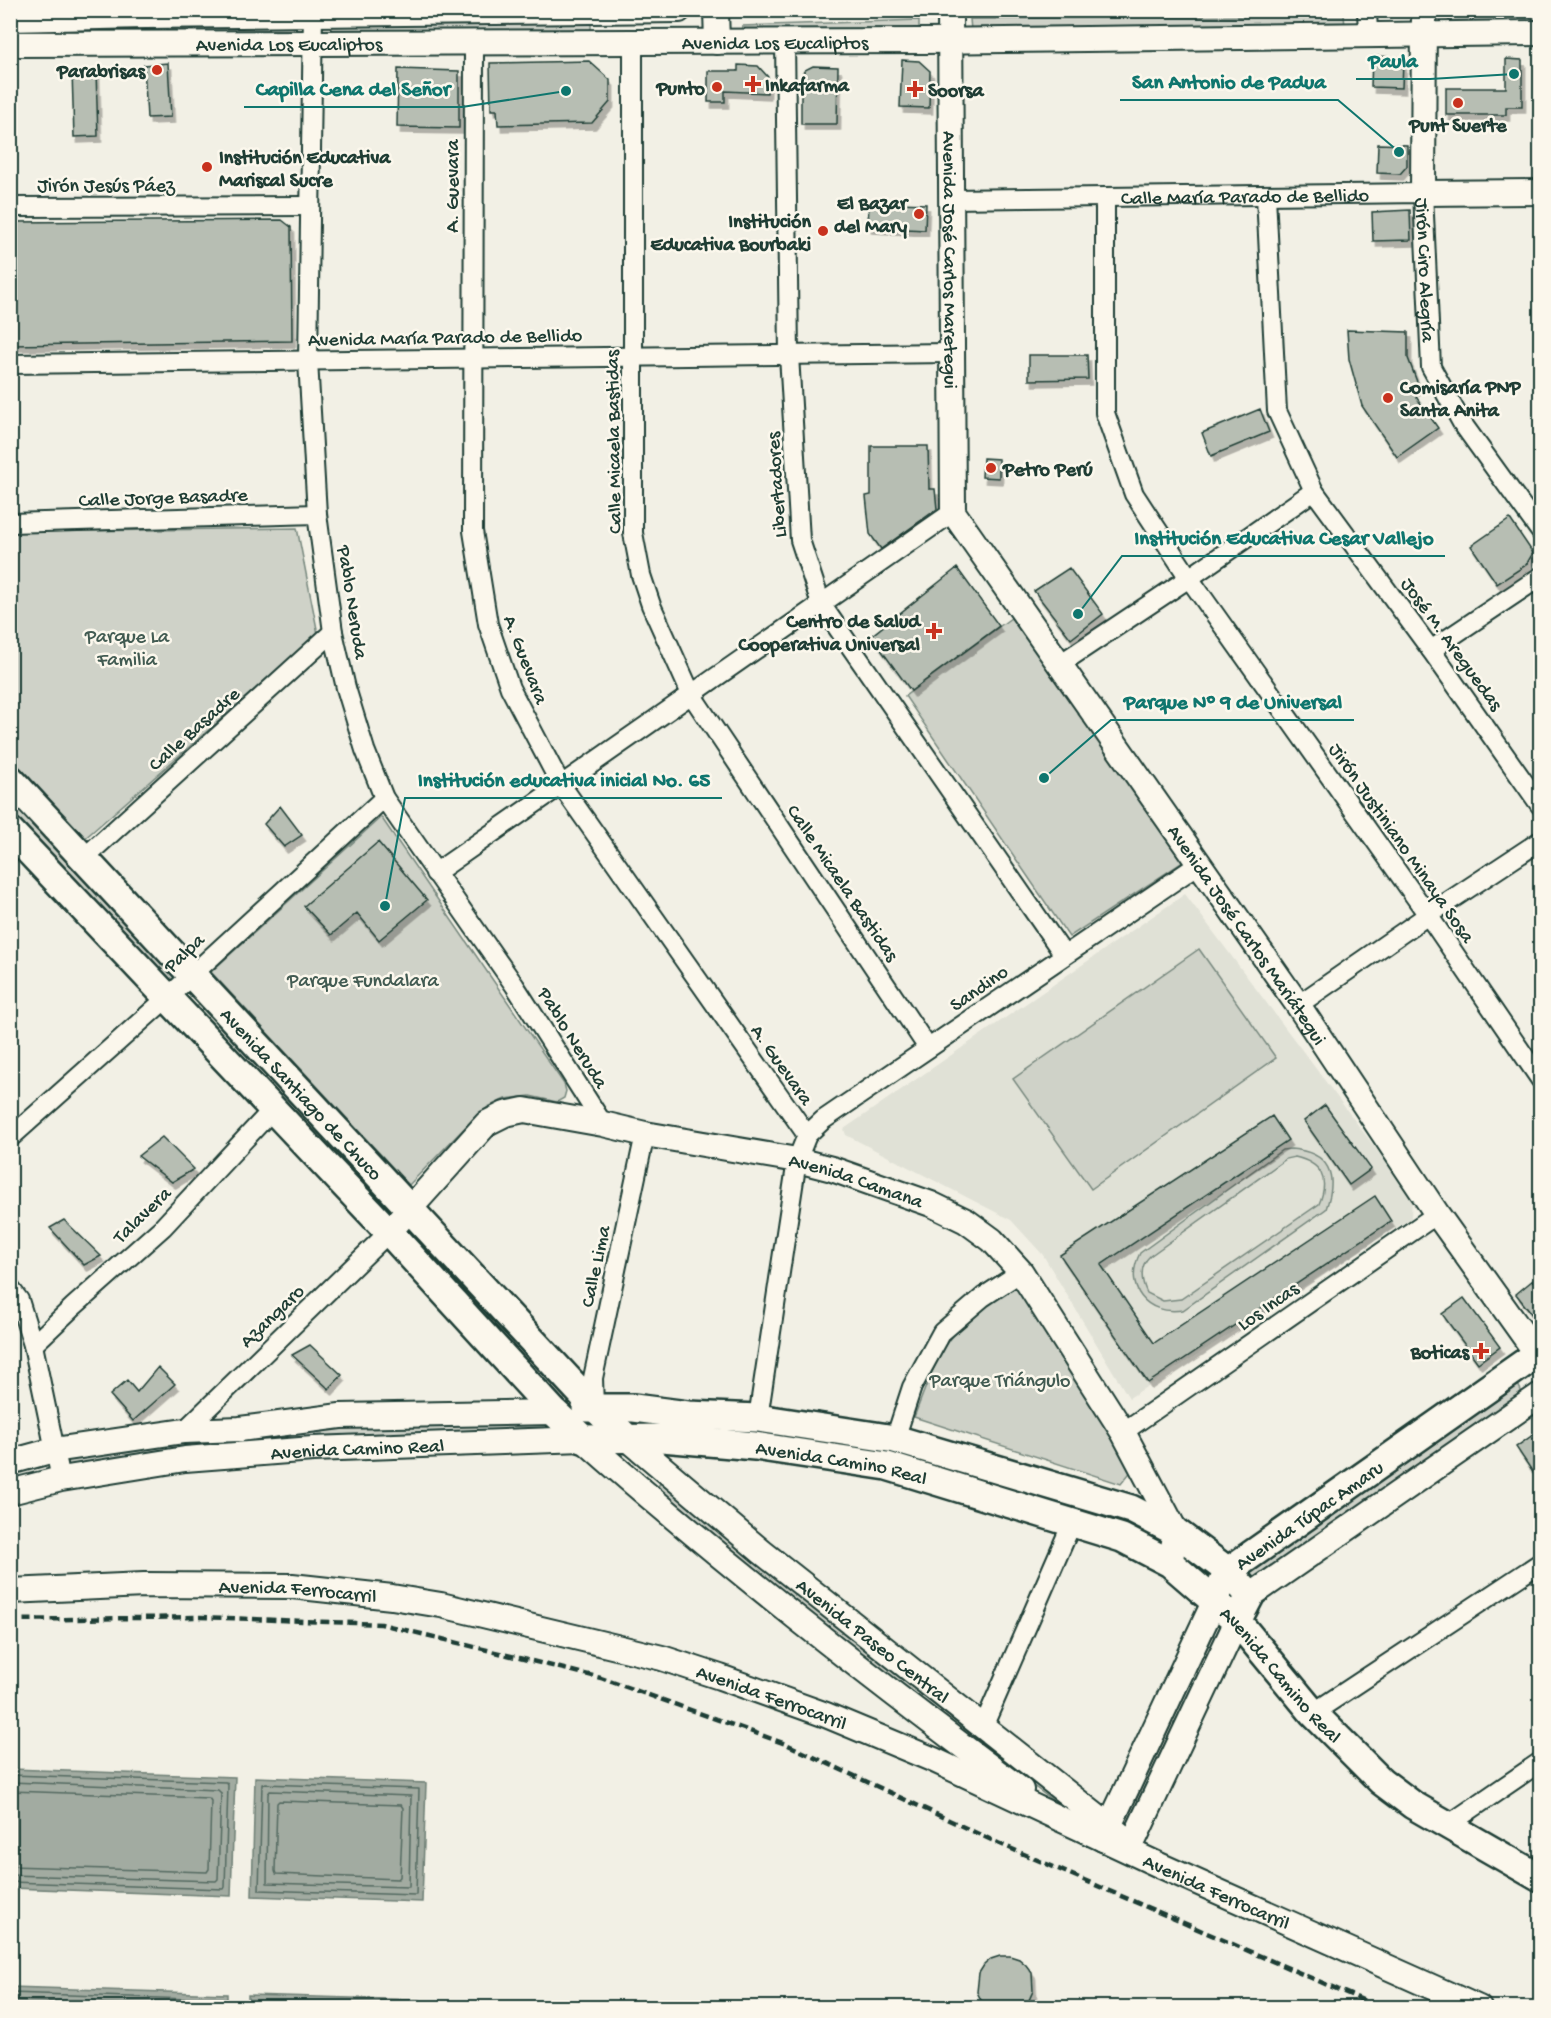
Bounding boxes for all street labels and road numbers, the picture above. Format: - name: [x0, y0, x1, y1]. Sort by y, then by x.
- street label: Avenida Los Eucaliptos: [682, 33, 869, 57]
- street label: Avenida Los Eucaliptos: [196, 35, 383, 58]
- street label: Avenida José Carlos Maretegui: [936, 131, 960, 389]
- street label: A. Guevara: [443, 138, 466, 233]
- street label: Jirón Jesús Páez: [37, 176, 176, 199]
- street label: Calle María Parado de Bellido: [1121, 186, 1369, 212]
- street label: Jirón Ciro Alegría: [1408, 197, 1438, 344]
- street label: Avenida María Parado de Bellido: [308, 326, 582, 353]
- street label: Calle Micaela Bastidas: [602, 349, 629, 534]
- street label: Libertadores: [763, 431, 794, 538]
- street label: Calle Jorge Basadre: [78, 485, 249, 514]
- street label: Pablo Neruda: [330, 543, 371, 662]
- street label: José M. Areguedas: [1394, 574, 1507, 717]
- street label: A. Guevara: [496, 613, 551, 709]
- street label: Calle Basadre: [145, 683, 246, 778]
- street label: Jirón Justiniano Minaya Sosa: [1322, 740, 1479, 949]
- street label: Calle Micaela Bastidas: [780, 801, 902, 967]
- street label: Avenida José Carlos Mariátegui: [1161, 822, 1329, 1051]
- street label: Palpa: [159, 929, 211, 980]
- street label: Sandino: [946, 962, 1014, 1018]
- street label: Pablo Neruda: [530, 983, 612, 1094]
- street label: Avenida Santiago de Chuco: [214, 1004, 385, 1187]
- street label: A. Guevara: [744, 1021, 817, 1112]
- street label: Avenida Camana: [787, 1151, 926, 1216]
- street label: Talavera: [109, 1183, 178, 1250]
- street label: Calle Lima: [578, 1223, 617, 1310]
- street label: Los Incas: [1234, 1278, 1305, 1337]
- street label: Azangaro: [236, 1281, 311, 1354]
- street label: Avenida Camino Real: [270, 1436, 445, 1467]
- street label: Avenida Camino Real: [754, 1438, 929, 1493]
- street label: Avenida Túpac Amaru: [1232, 1457, 1390, 1577]
- street label: Avenida Paseo Central: [790, 1575, 952, 1710]
- street label: Avenida Ferrocarril: [219, 1578, 377, 1610]
- street label: Avenida Camino Real: [1214, 1603, 1345, 1750]
- street label: Avenida Ferrocarril: [693, 1662, 849, 1737]
- street label: Avenida Ferrocarril: [1138, 1851, 1292, 1937]

